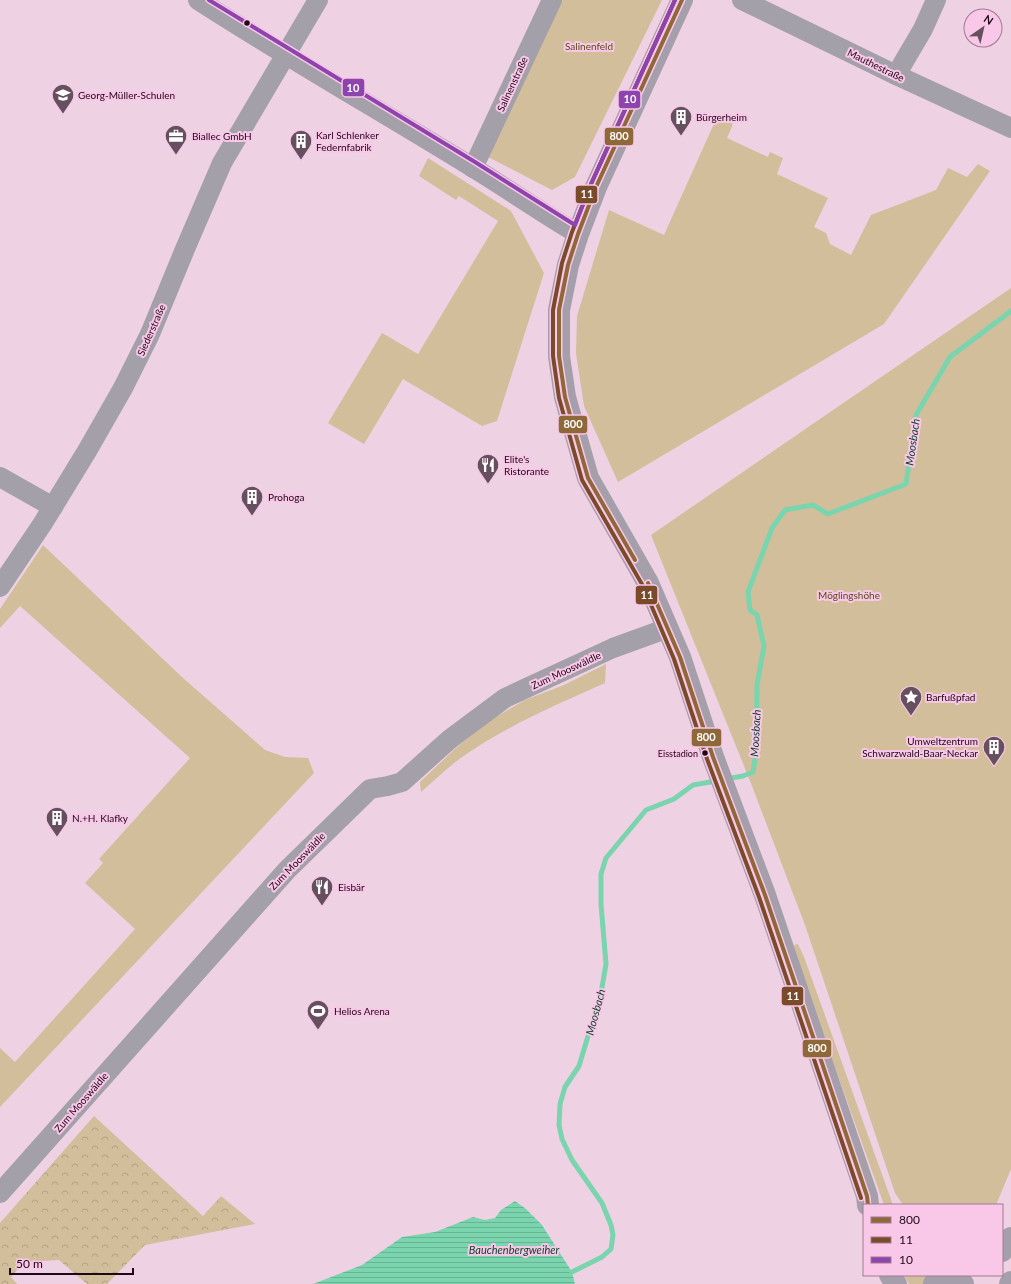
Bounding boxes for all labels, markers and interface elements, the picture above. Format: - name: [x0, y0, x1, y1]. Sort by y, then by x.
- north arrow: [963, 8, 1003, 48]
- text: N: [982, 12, 996, 27]
- unlabelled marker: [242, 18, 252, 28]
- park label: Salinenfeld: [565, 40, 613, 52]
- street label: Mauthestraße: [846, 46, 906, 84]
- street label: Salinenstraße: [494, 55, 530, 113]
- line badge: 10: [342, 78, 365, 97]
- text: 10: [347, 81, 360, 94]
- school or university icon: Georg-Müller-Schulen: [50, 82, 76, 115]
- place label: Georg-Müller-Schulen: [78, 89, 175, 101]
- line badge: 10: [618, 90, 641, 109]
- text: 10: [624, 92, 637, 105]
- building icon: Bürgerheim: [668, 104, 694, 137]
- place label: Bürgerheim: [696, 111, 747, 123]
- office icon: Biallec GmbH: [163, 123, 189, 156]
- line badge: 800: [604, 127, 634, 146]
- building icon: Karl Schlenker Federnfabrik: [288, 128, 314, 161]
- place label: Karl Schlenker Federnfabrik: [316, 129, 379, 153]
- text: 800: [609, 129, 629, 142]
- place label: Biallec GmbH: [192, 130, 252, 142]
- line badge: 11: [575, 185, 598, 204]
- text: 11: [581, 187, 593, 200]
- street label: Siederstraße: [134, 302, 168, 358]
- line badge: 800: [558, 415, 588, 434]
- text: 800: [563, 417, 583, 430]
- water label: Moosbach: [902, 417, 922, 466]
- restaurant icon: Elite's Ristorante: [475, 452, 501, 485]
- place label: Elite's Ristorante: [504, 453, 549, 477]
- building icon: Prohoga: [239, 484, 265, 517]
- place label: Prohoga: [268, 491, 304, 503]
- line badge: 11: [635, 585, 658, 605]
- text: 11: [641, 588, 653, 601]
- park label: Möglingshöhe: [818, 589, 880, 601]
- street label: Zum Mooswäldle: [529, 649, 603, 691]
- place icon: Barfußpfad: [898, 684, 924, 717]
- place label: Barfußpfad: [926, 691, 975, 703]
- water label: Moosbach: [747, 709, 763, 757]
- line badge: 800: [691, 728, 722, 747]
- text: 800: [696, 730, 716, 743]
- building icon: Umweltzentrum Schwarzwald-Baar-Neckar: [981, 734, 1007, 767]
- place label: Umweltzentrum Schwarzwald-Baar-Neckar: [862, 735, 978, 759]
- place label: Eisstadion: [658, 748, 698, 759]
- marker: Eisstadion: [700, 748, 710, 758]
- building icon: N.+H. Klafky: [44, 805, 70, 838]
- place label: N.+H. Klafky: [72, 812, 129, 824]
- street label: Zum Mooswäldle: [267, 830, 327, 892]
- restaurant icon: Eisbär: [309, 874, 335, 907]
- place label: Eisbär: [338, 881, 365, 893]
- line badge: 11: [781, 986, 804, 1006]
- water label: Moosbach: [583, 987, 607, 1037]
- text: 11: [787, 989, 799, 1002]
- sports icon: Helios Arena: [305, 998, 331, 1031]
- place label: Helios Arena: [334, 1005, 390, 1017]
- line badge: 800: [802, 1039, 832, 1058]
- text: 800: [807, 1041, 827, 1054]
- street label: Zum Mooswäldle: [52, 1070, 110, 1134]
- legend: [863, 1204, 1003, 1276]
- text: 800: [899, 1212, 920, 1227]
- text: 11: [899, 1232, 913, 1247]
- water label: Bauchenbergweiher: [469, 1243, 559, 1256]
- scale bar: [10, 1250, 133, 1276]
- text: 10: [899, 1252, 913, 1267]
- text: 50 m: [16, 1256, 43, 1271]

